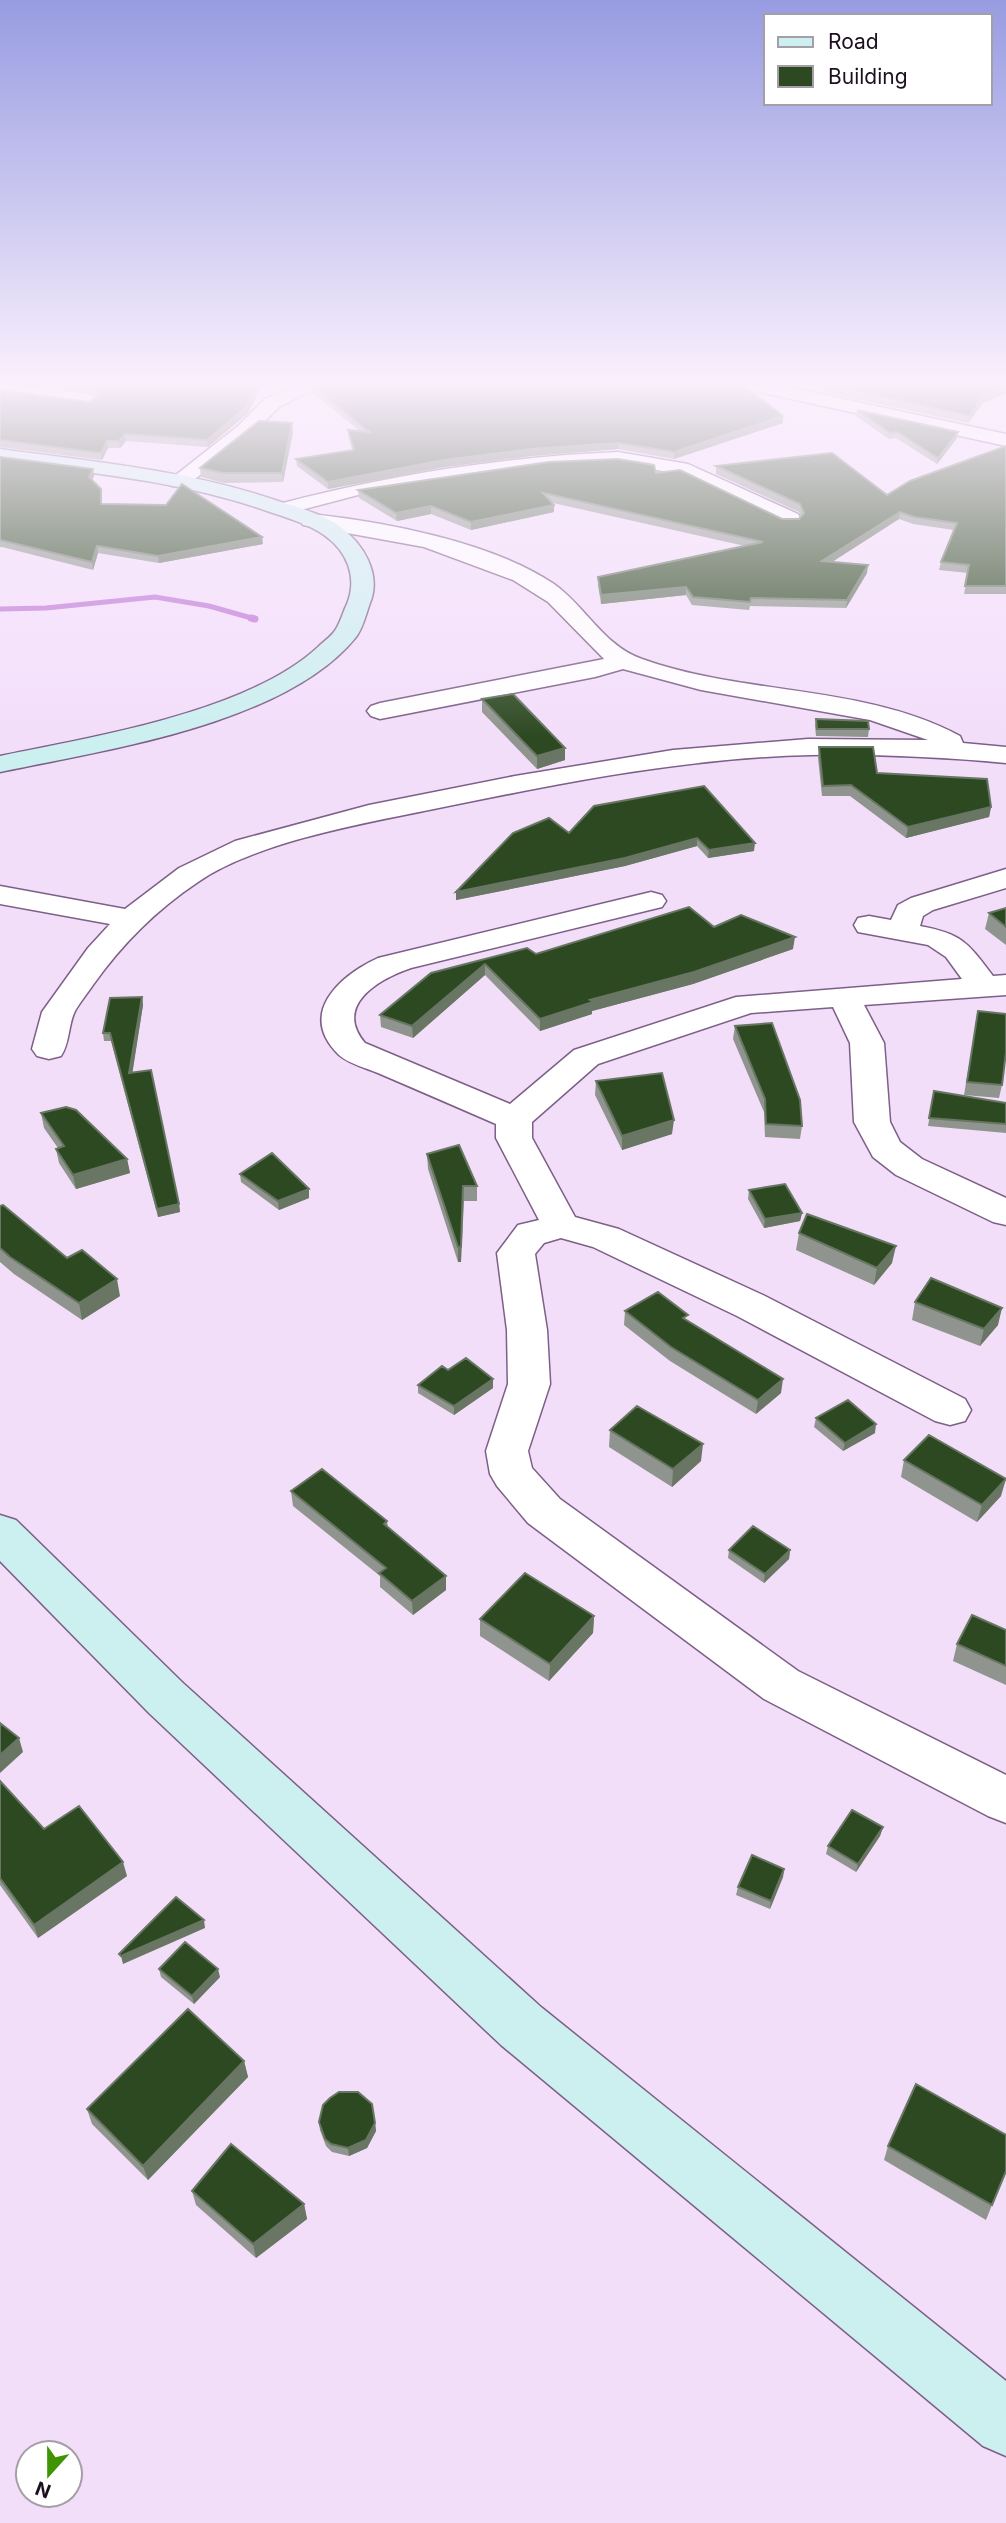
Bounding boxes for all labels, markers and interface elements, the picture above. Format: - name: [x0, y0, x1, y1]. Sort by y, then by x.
- legend: [764, 14, 992, 105]
- text: Road: [828, 29, 879, 54]
- text: Building: [828, 64, 908, 89]
- north arrow: [14, 2439, 84, 2509]
- text: N: [32, 2476, 54, 2503]

